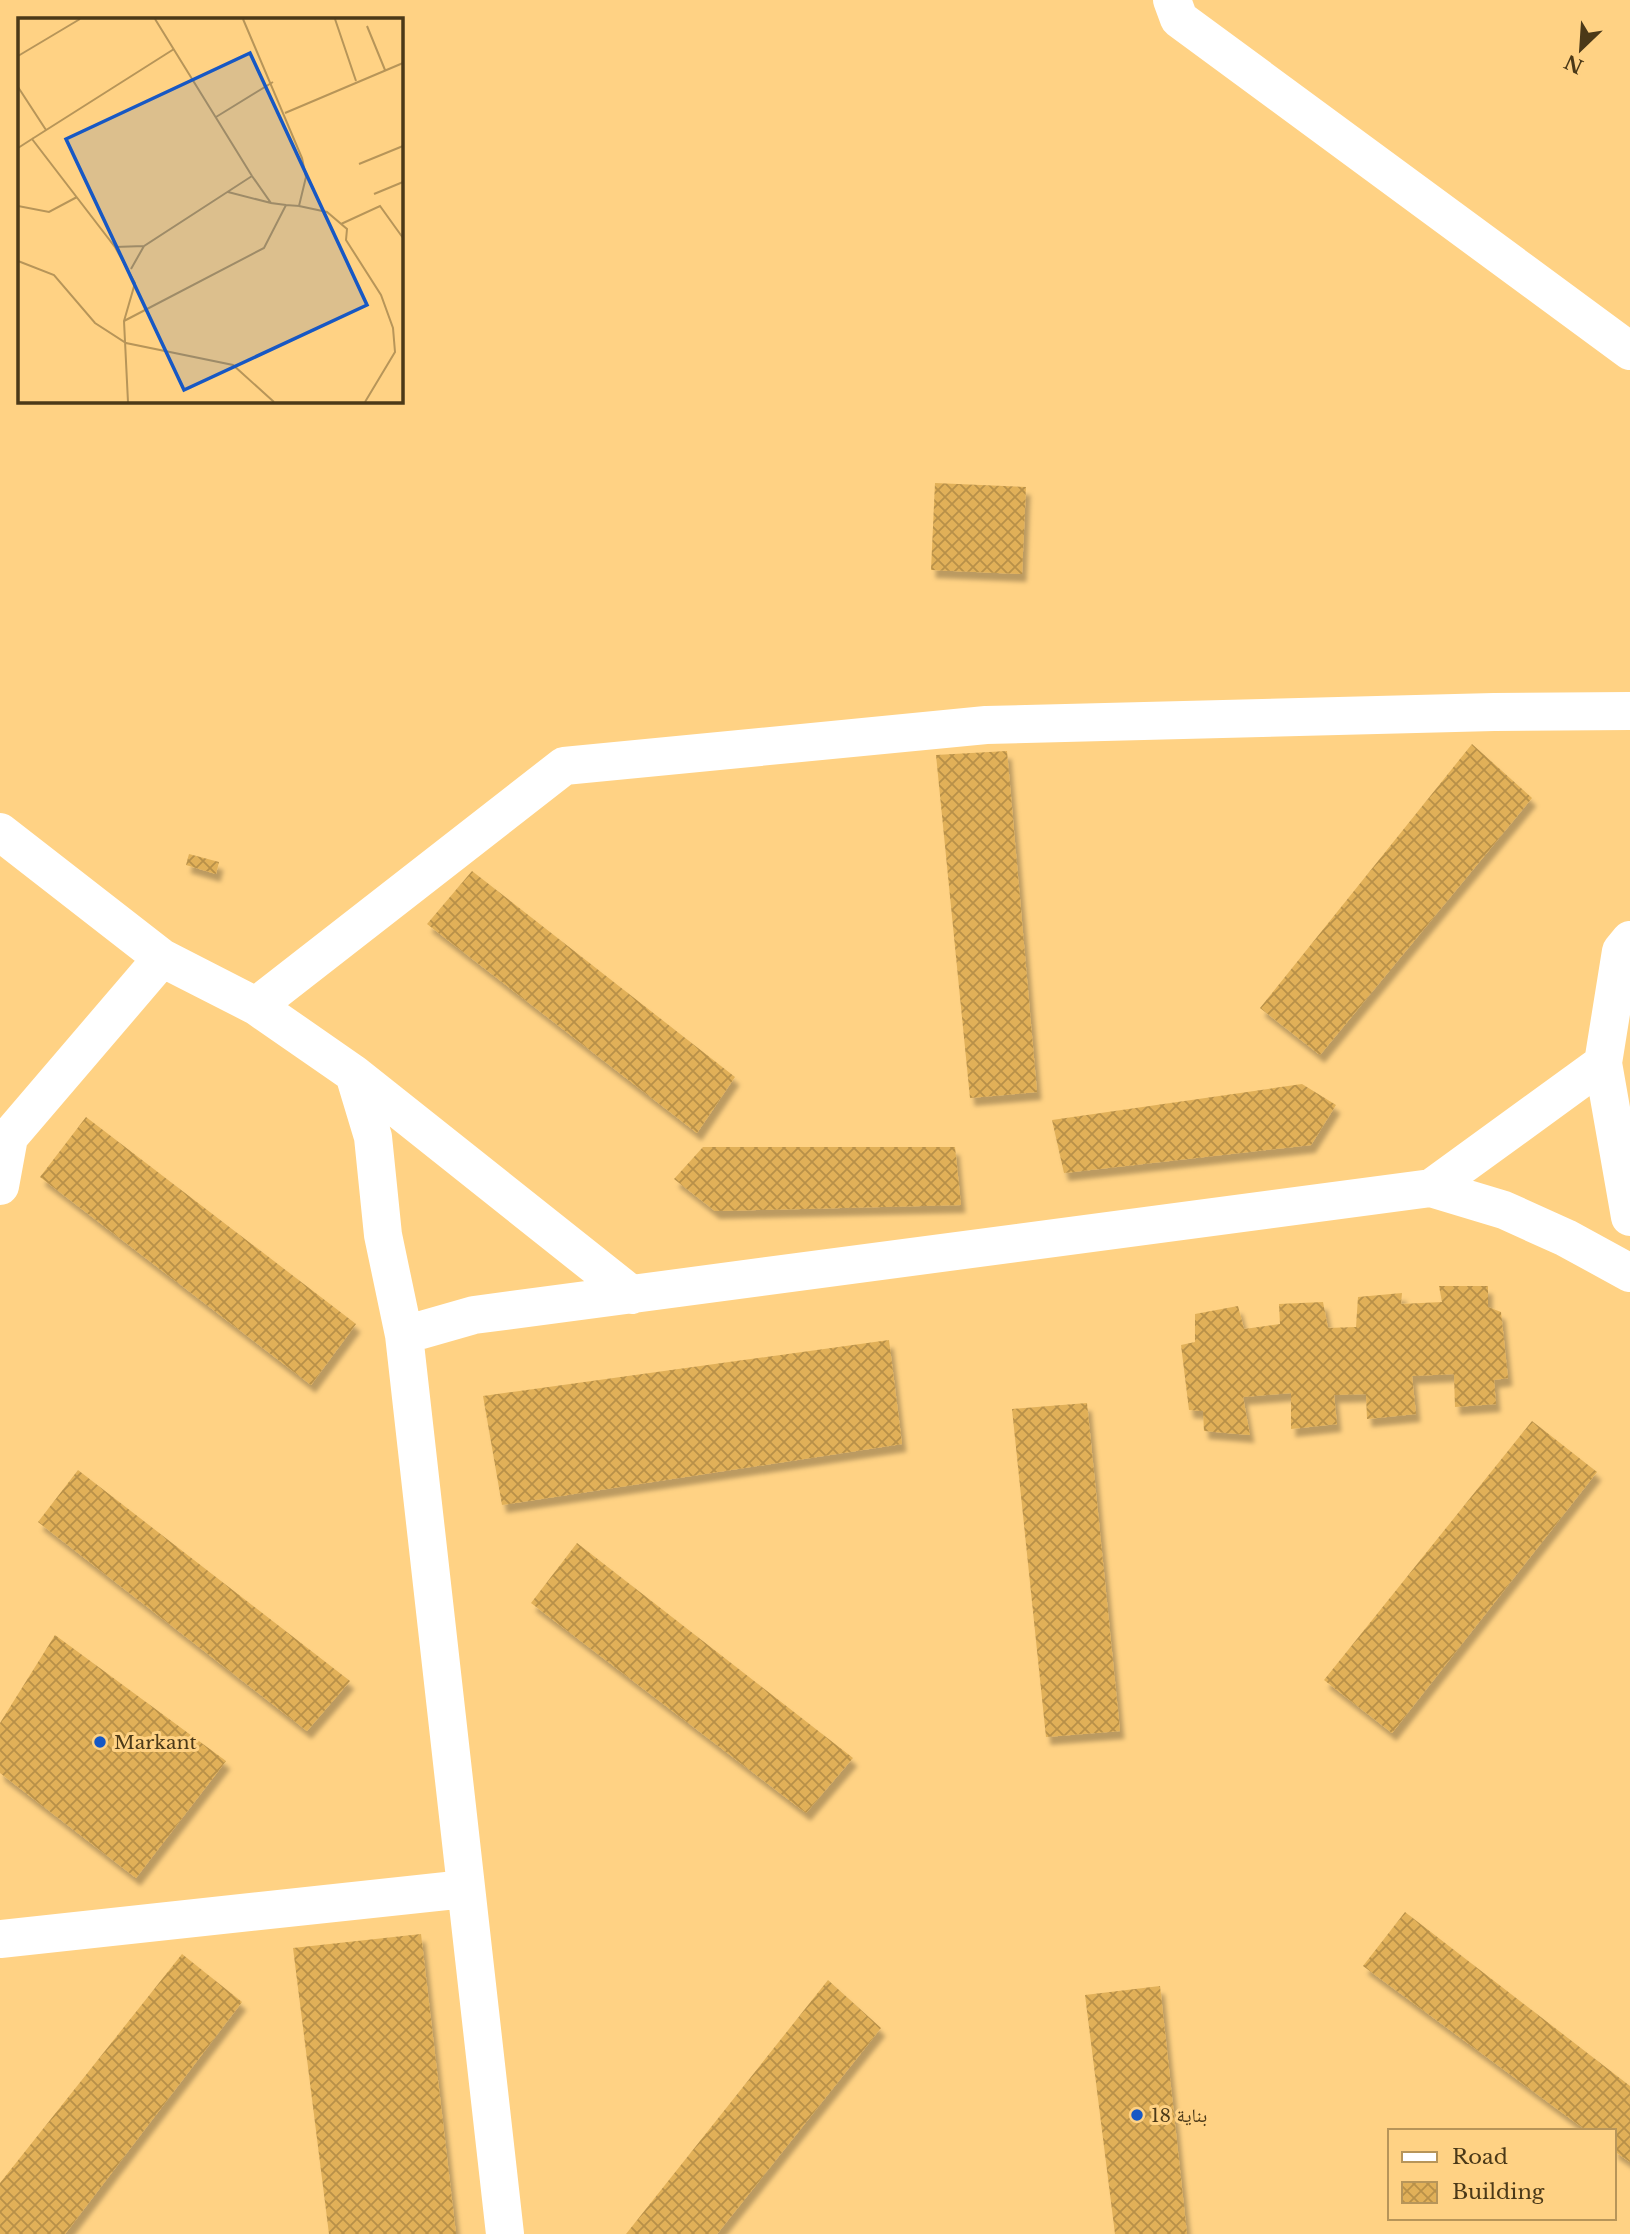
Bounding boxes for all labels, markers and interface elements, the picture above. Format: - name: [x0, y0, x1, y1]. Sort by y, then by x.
- north arrow: [1546, 14, 1616, 84]
- inset map: [18, 18, 402, 402]
- text: N: [1561, 50, 1587, 78]
- place label: Markant: [114, 1731, 198, 1754]
- marker: Markant: [92, 1734, 108, 1750]
- place label: بناية 18: [1151, 2104, 1207, 2127]
- marker: بناية 18: [1129, 2107, 1145, 2123]
- legend: [1388, 2129, 1616, 2220]
- text: Road: [1452, 2144, 1508, 2170]
- text: Building: [1452, 2179, 1545, 2205]

